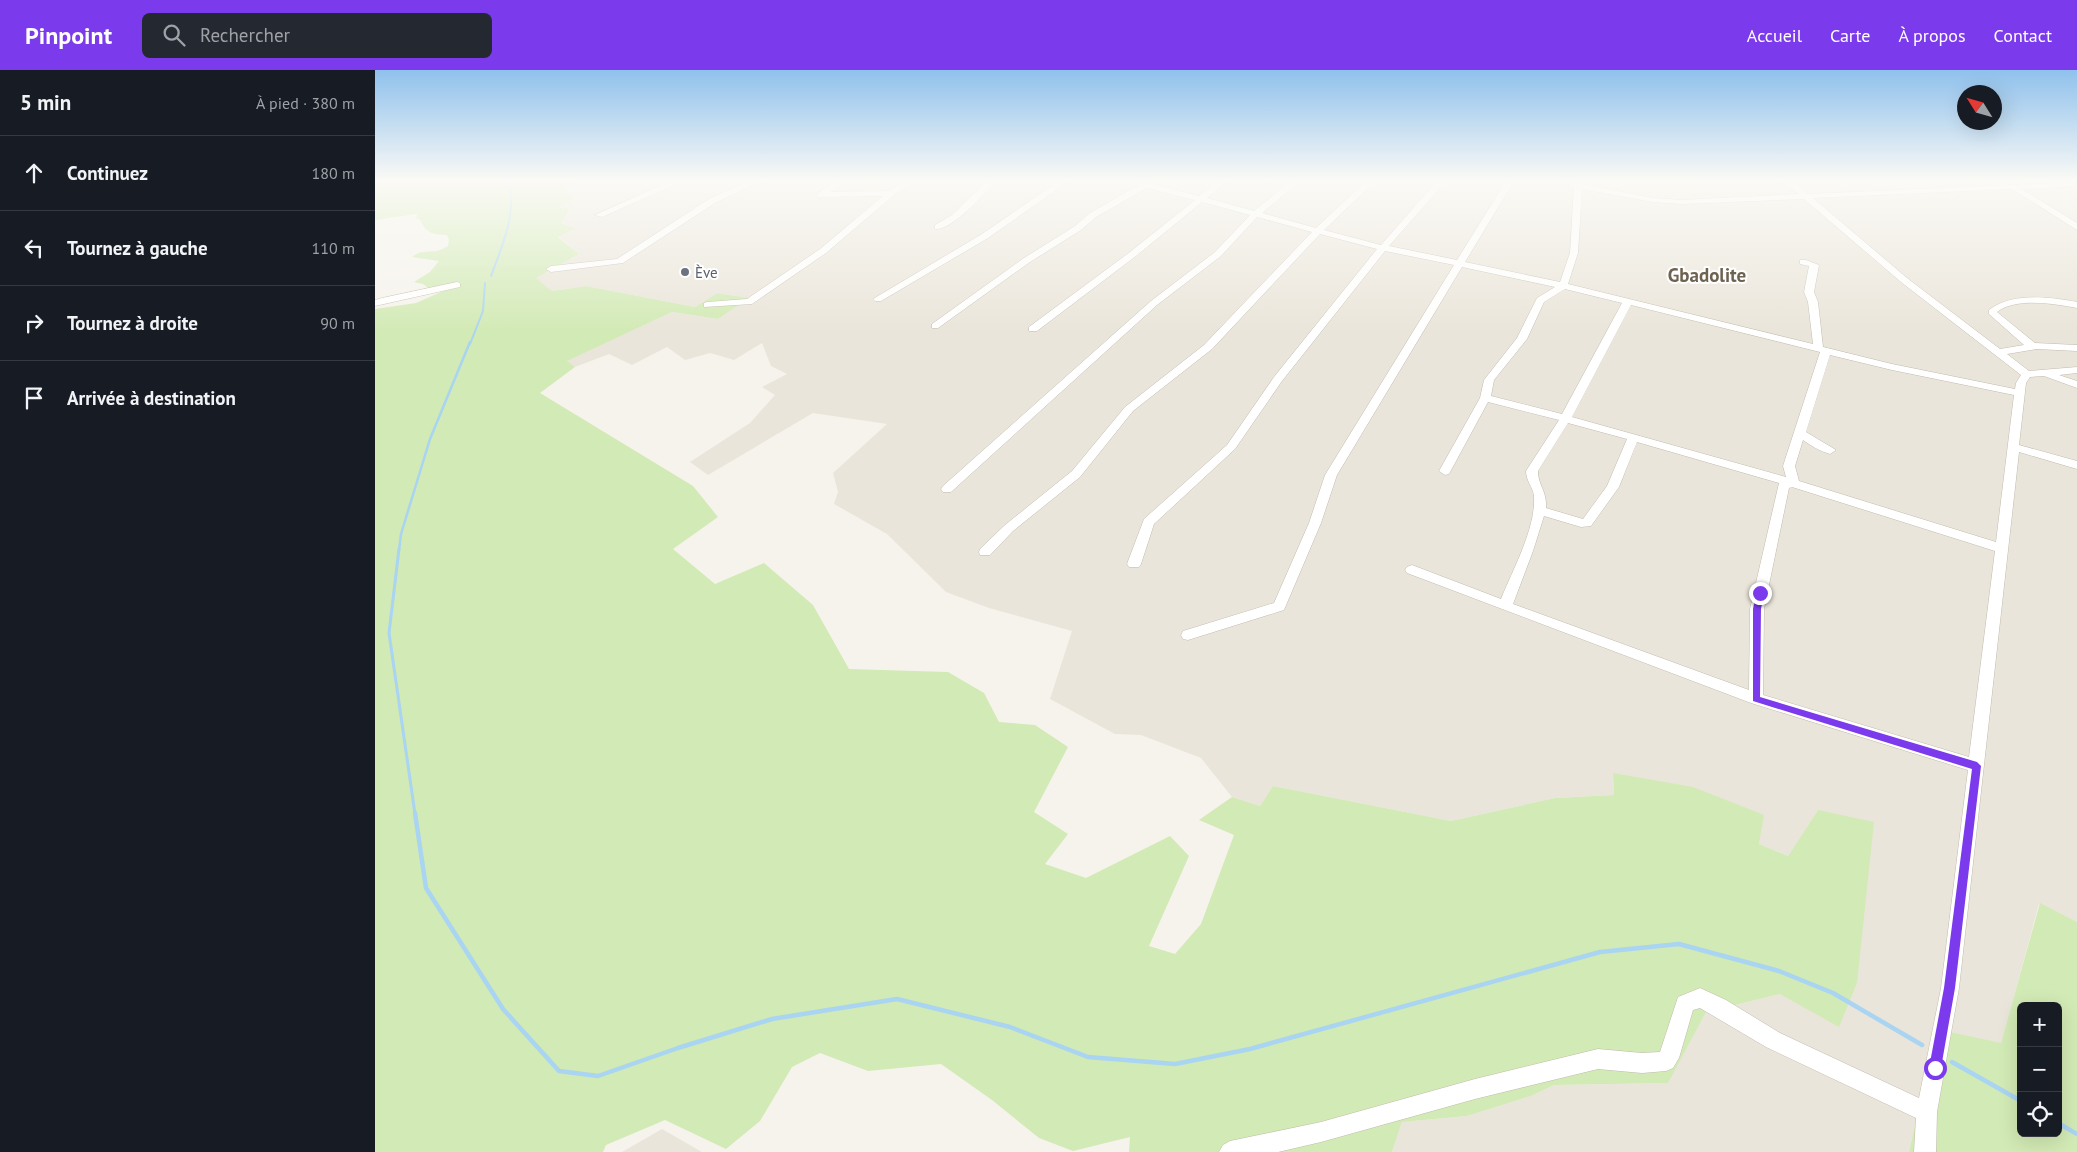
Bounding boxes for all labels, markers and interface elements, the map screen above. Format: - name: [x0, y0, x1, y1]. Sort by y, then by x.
- search box: [142, 13, 492, 58]
- text: Pinpoint: [25, 20, 112, 51]
- icon: search: [160, 21, 188, 49]
- text: Rechercher: [200, 23, 290, 47]
- text: Accueil: [1747, 24, 1802, 47]
- text: Carte: [1830, 24, 1871, 47]
- text: À propos: [1899, 24, 1966, 47]
- text: Contact: [1994, 24, 2052, 47]
- north arrow: [1957, 85, 2002, 130]
- text: 5 min: [20, 89, 71, 116]
- text: À pied · 380 m: [256, 93, 355, 113]
- icon: ahead: [20, 159, 48, 187]
- text: Continuez: [67, 161, 148, 185]
- text: 180 m: [312, 163, 355, 183]
- icon: left: [20, 234, 48, 262]
- text: Tournez à gauche: [67, 236, 208, 260]
- text: 110 m: [312, 238, 355, 258]
- place label: Ève: [695, 263, 718, 282]
- district label: Gbadolite: [1668, 263, 1746, 287]
- marker: Ève: [679, 266, 691, 278]
- icon: right: [20, 309, 48, 337]
- text: Tournez à droite: [67, 311, 198, 335]
- text: 90 m: [320, 313, 355, 333]
- icon: arrive: [20, 384, 48, 412]
- text: Arrivée à destination: [67, 386, 236, 410]
- route end: [1749, 582, 1772, 605]
- map controls: [2017, 1002, 2062, 1137]
- button: +: [2017, 1002, 2062, 1047]
- button: −: [2017, 1047, 2062, 1092]
- route start: [1924, 1057, 1947, 1080]
- button: locate: [2017, 1092, 2062, 1137]

